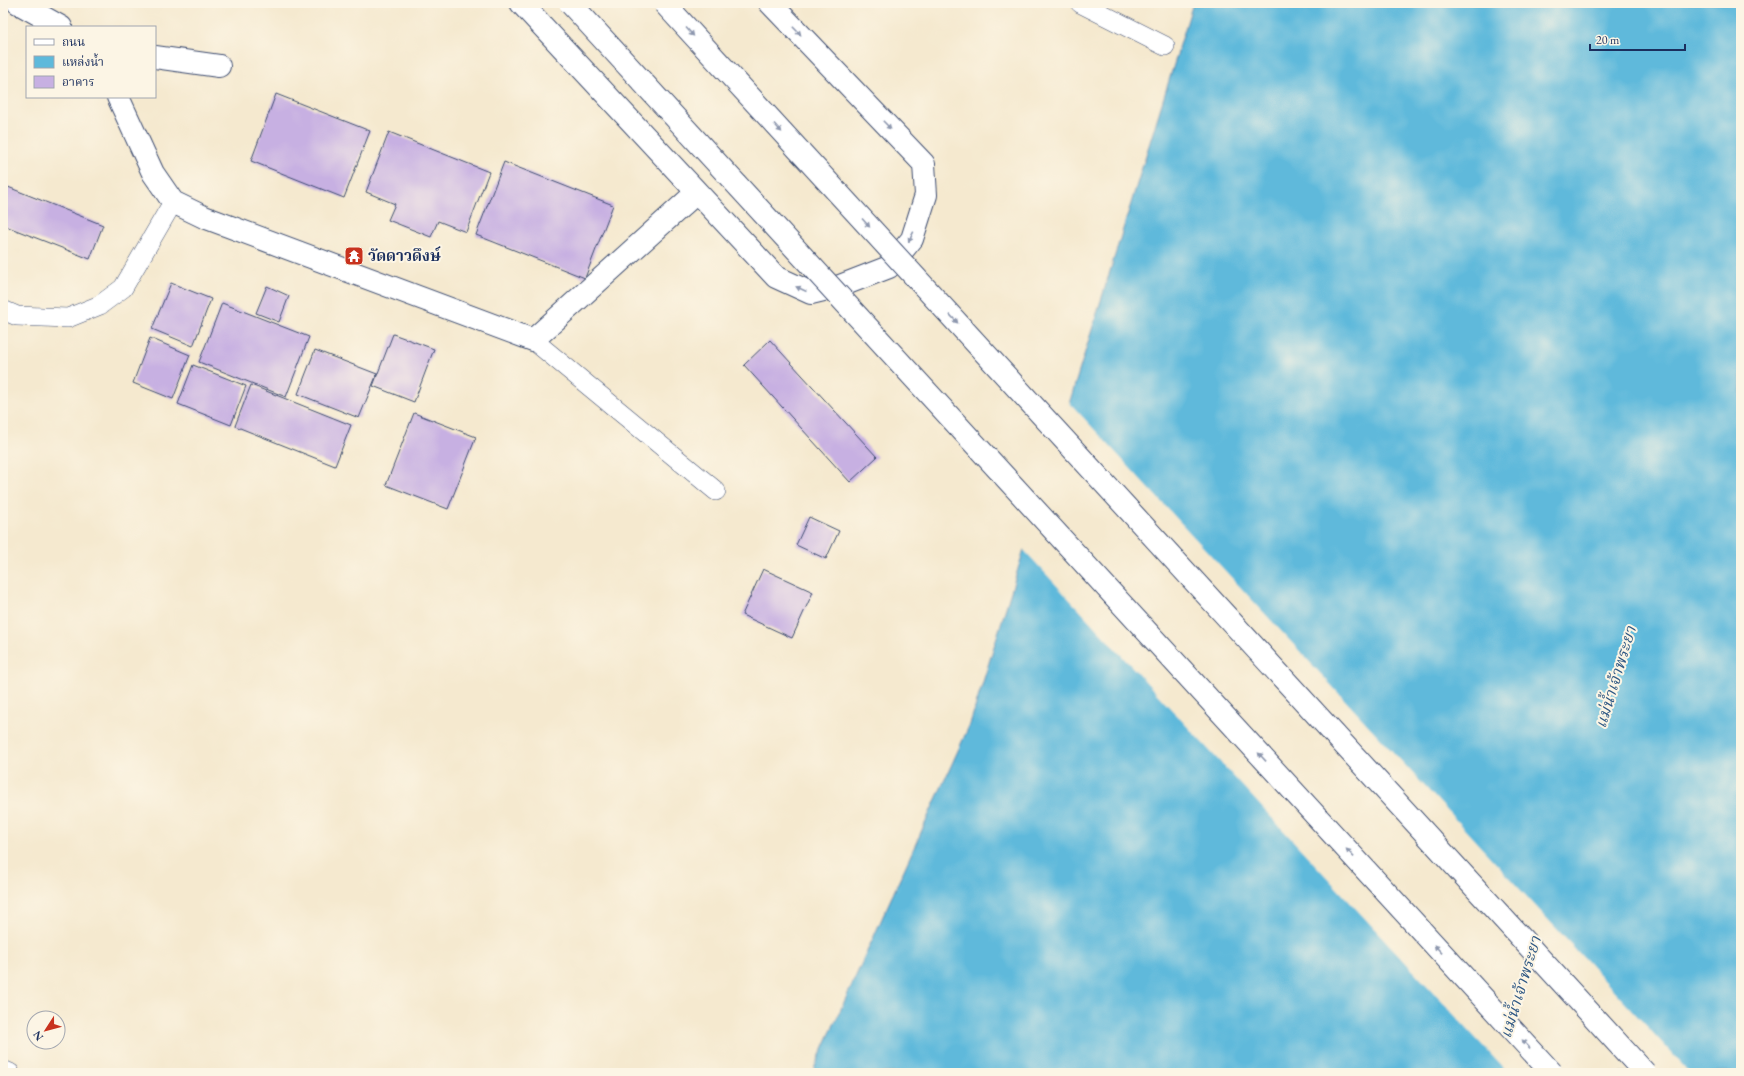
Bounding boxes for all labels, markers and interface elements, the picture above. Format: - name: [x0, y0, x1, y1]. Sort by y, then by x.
- legend: [26, 26, 156, 98]
- one-way arrow: [792, 26, 801, 36]
- scale bar: [1590, 26, 1685, 52]
- one-way arrow: [685, 27, 695, 37]
- text: 20 m: [1596, 32, 1620, 48]
- text: ถนน: [62, 34, 85, 50]
- text: แหล่งน้ำ: [62, 53, 104, 70]
- text: อาคาร: [62, 74, 94, 90]
- one-way arrow: [882, 120, 891, 130]
- one-way arrow: [773, 123, 782, 132]
- one-way arrow: [861, 219, 870, 228]
- one-way arrow: [908, 232, 914, 243]
- temple icon: วัดดาวดึงษ์: [343, 245, 365, 267]
- place label: วัดดาวดึงษ์: [368, 246, 441, 265]
- one-way arrow: [796, 286, 807, 292]
- one-way arrow: [949, 314, 958, 324]
- water label: แม่น้ำเจ้าพระยา: [1589, 622, 1641, 731]
- one-way arrow: [1257, 752, 1267, 762]
- one-way arrow: [1345, 848, 1354, 858]
- water label: แม่น้ำเจ้าพระยา: [1494, 932, 1546, 1041]
- one-way arrow: [1433, 943, 1442, 954]
- north arrow: [26, 1010, 66, 1050]
- text: N: [30, 1028, 46, 1044]
- one-way arrow: [1521, 1039, 1530, 1049]

